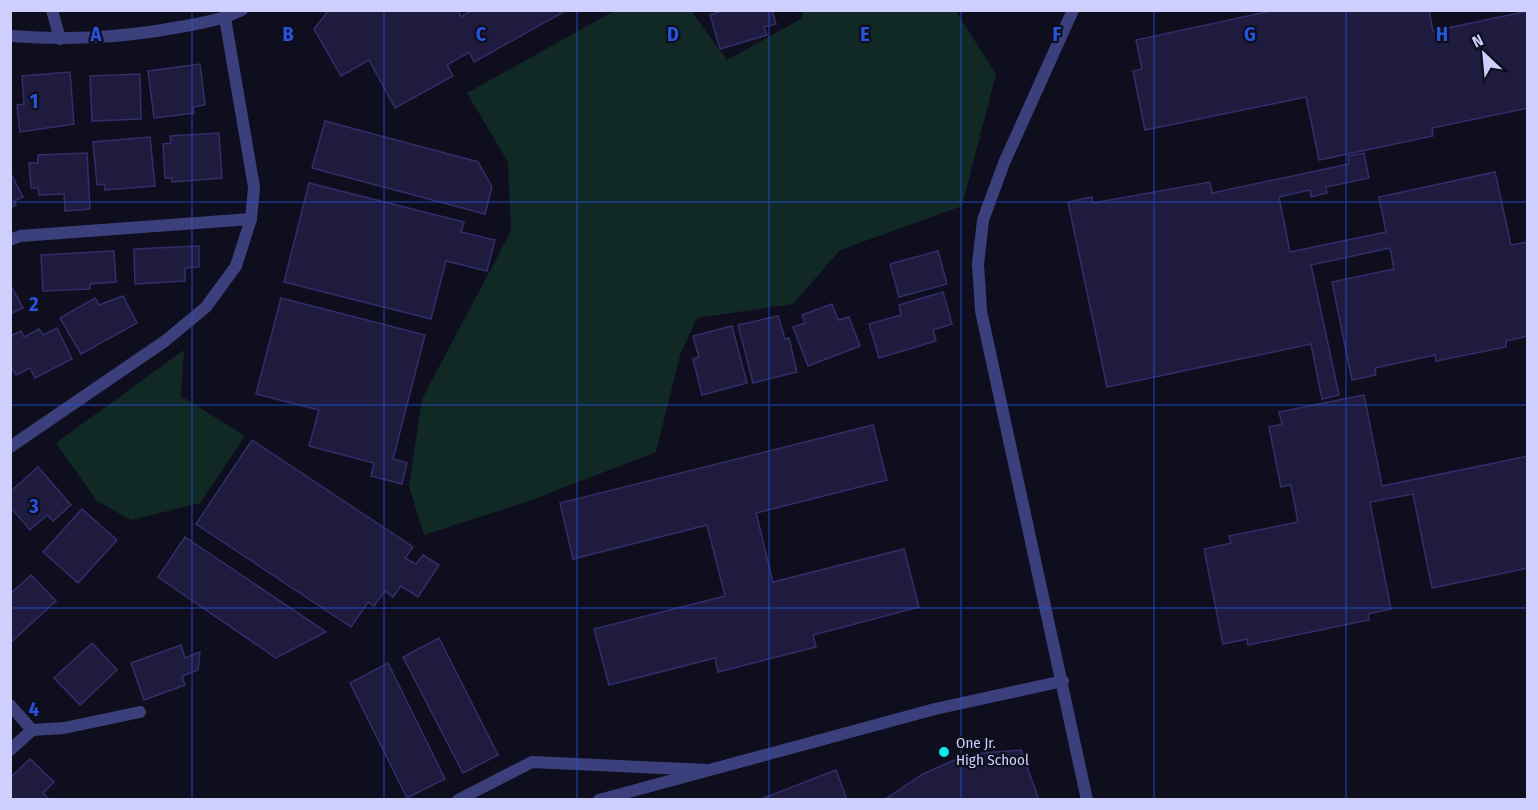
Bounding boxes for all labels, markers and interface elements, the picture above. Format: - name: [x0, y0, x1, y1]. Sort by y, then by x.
- text: A: [90, 22, 103, 46]
- text: B: [282, 22, 294, 46]
- text: C: [476, 22, 487, 46]
- text: D: [667, 22, 679, 46]
- text: E: [860, 22, 870, 46]
- text: F: [1053, 22, 1062, 46]
- text: G: [1244, 22, 1256, 46]
- text: H: [1436, 22, 1448, 46]
- north arrow: [1454, 24, 1514, 84]
- text: N: [1469, 30, 1486, 52]
- text: 1: [30, 89, 38, 113]
- text: 2: [28, 292, 39, 316]
- text: 3: [28, 494, 39, 518]
- text: 4: [29, 697, 39, 721]
- place label: One Jr. High School: [956, 734, 1029, 769]
- marker: One Jr. High School: [937, 745, 951, 759]

